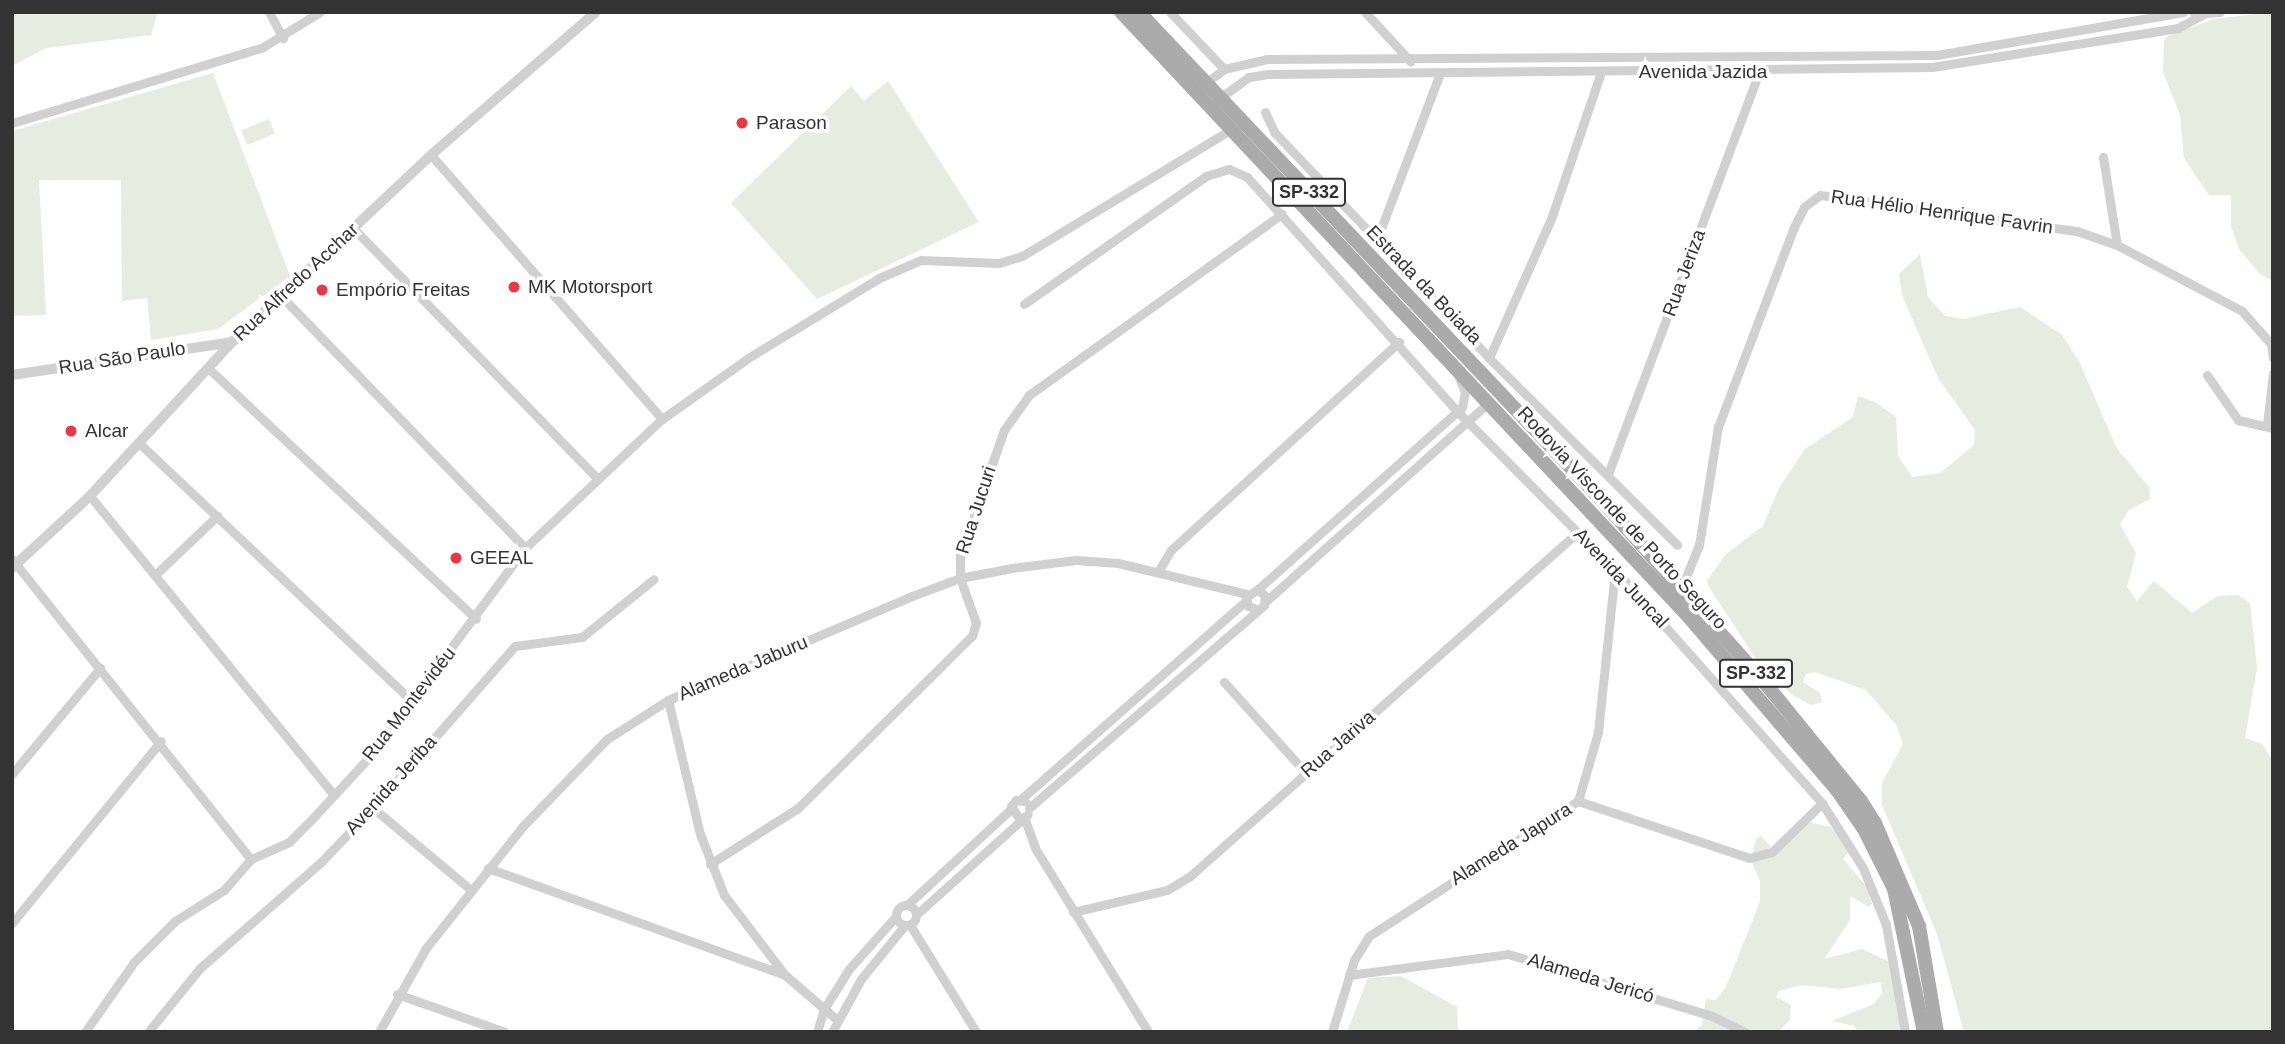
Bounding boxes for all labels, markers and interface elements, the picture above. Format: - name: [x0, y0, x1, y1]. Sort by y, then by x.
- street label: Avenida Jazida: [1639, 61, 1767, 83]
- place label: Parason: [756, 112, 827, 134]
- marker: Parason: [734, 115, 750, 131]
- road number: SP-332: [1270, 177, 1348, 206]
- street label: Rua Hélio Henrique Favrin: [1830, 185, 2054, 239]
- street label: Rua Alfredo Acchar: [228, 217, 364, 347]
- street label: Estrada da Boiada: [1362, 221, 1486, 349]
- street label: Rua Jeriza: [1658, 226, 1710, 320]
- place label: MK Motorsport: [528, 276, 653, 298]
- place label: Empório Freitas: [336, 279, 470, 301]
- marker: MK Motorsport: [506, 279, 522, 295]
- marker: Empório Freitas: [314, 282, 330, 298]
- street label: Rua São Paulo: [57, 337, 187, 379]
- street label: Rodovia Visconde de Porto Seguro: [1513, 402, 1731, 634]
- place label: Alcar: [85, 420, 128, 442]
- marker: Alcar: [63, 423, 79, 439]
- street label: Rua Jucuri: [951, 463, 1001, 557]
- street label: Avenida Juncal: [1569, 523, 1673, 633]
- place label: GEEAL: [470, 547, 533, 569]
- marker: GEEAL: [448, 550, 464, 566]
- street label: Alameda Jaburu: [675, 630, 811, 706]
- street label: Rua Montevidéu: [357, 642, 461, 766]
- road number: SP-332: [1718, 658, 1795, 688]
- street label: Rua Jariva: [1296, 706, 1380, 782]
- street label: Avenida Jeriba: [341, 731, 441, 839]
- street label: Alameda Japura: [1446, 798, 1576, 890]
- street label: Alameda Jericó: [1525, 948, 1657, 1008]

